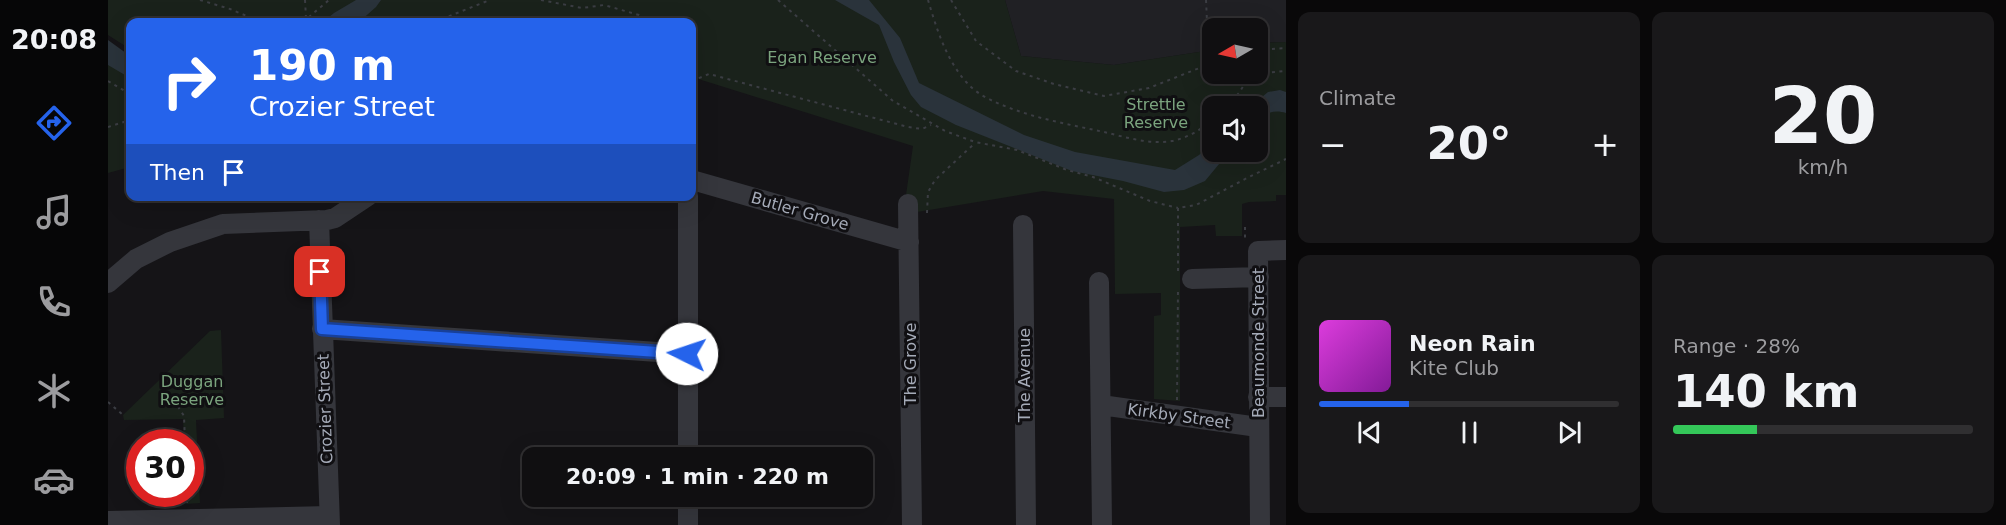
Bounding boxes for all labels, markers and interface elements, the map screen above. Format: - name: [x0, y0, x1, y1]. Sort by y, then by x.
- north arrow: [1202, 18, 1268, 84]
- map controls: [1202, 18, 1268, 162]
- text: 20:08: [11, 24, 97, 55]
- text: 190 m: [249, 41, 395, 90]
- icon: right: [150, 42, 228, 120]
- park label: Egan Reserve: [767, 48, 877, 67]
- text: 20: [1769, 71, 1877, 161]
- text: Climate: [1319, 86, 1396, 110]
- text: Crozier Street: [249, 91, 435, 122]
- park label: Strettle Reserve: [1124, 95, 1188, 132]
- button: sound: [1202, 96, 1268, 162]
- icon: directions: [33, 102, 75, 144]
- text: 20°: [1426, 117, 1512, 170]
- text: −: [1319, 125, 1347, 164]
- text: +: [1591, 125, 1619, 164]
- text: km/h: [1798, 155, 1848, 179]
- icon: arrive: [217, 156, 250, 189]
- text: Then: [150, 160, 205, 185]
- street label: Butler Grove: [749, 188, 851, 234]
- icon: music: [33, 191, 75, 233]
- pin: [294, 246, 345, 297]
- icon: arrive: [303, 255, 336, 288]
- street label: Beaumonde Street: [1249, 268, 1268, 418]
- icon: phone: [33, 281, 75, 323]
- position arrow: [655, 322, 719, 386]
- street label: The Grove: [901, 323, 920, 406]
- street label: The Avenue: [1015, 328, 1034, 423]
- text: Neon Rain: [1409, 331, 1536, 356]
- text: Range · 28%: [1673, 334, 1800, 358]
- street label: Crozier Street: [314, 354, 336, 464]
- text: Kite Club: [1409, 356, 1499, 380]
- text: 140 km: [1673, 365, 1859, 418]
- icon: climate: [33, 370, 75, 412]
- park label: Duggan Reserve: [160, 372, 224, 409]
- street label: Kirkby Street: [1126, 399, 1232, 433]
- icon: previous: [1353, 416, 1386, 449]
- icon: pause: [1453, 416, 1486, 449]
- icon: next: [1553, 416, 1586, 449]
- speed limit sign: 30: [126, 429, 204, 507]
- icon: car: [33, 459, 75, 501]
- text: 20:09 · 1 min · 220 m: [566, 464, 829, 489]

